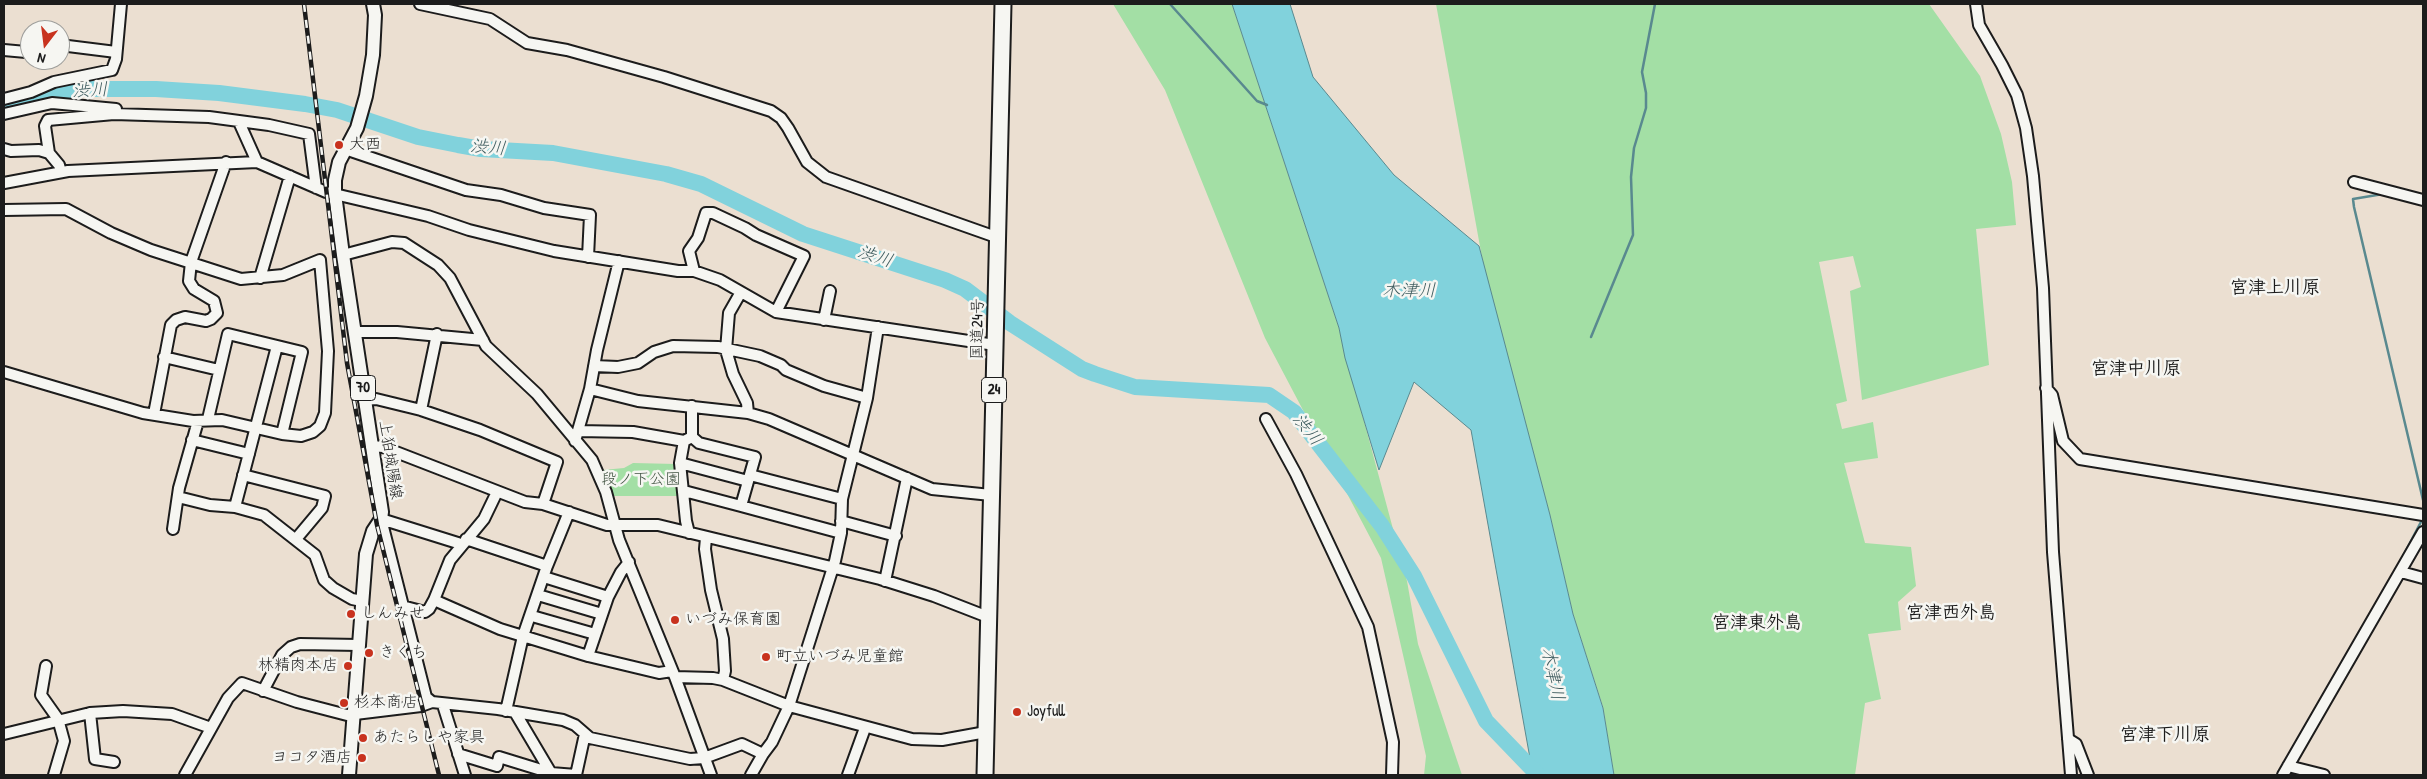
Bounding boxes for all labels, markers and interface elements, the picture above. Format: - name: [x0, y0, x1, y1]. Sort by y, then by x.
- north arrow: [20, 20, 70, 70]
- text: N: [35, 49, 47, 69]
- water label: 渋川: [71, 79, 109, 103]
- place label: 大西: [349, 135, 381, 155]
- water label: 渋川: [469, 136, 507, 160]
- marker: 大西: [333, 139, 345, 151]
- water label: 渋川: [855, 241, 895, 273]
- district label: 宮津上川原: [2230, 277, 2320, 299]
- water label: 木津川: [1382, 280, 1436, 302]
- street label: 国道24号: [968, 298, 988, 360]
- district label: 宮津中川原: [2091, 358, 2181, 380]
- road number: 70: [350, 376, 376, 400]
- road number: 24: [982, 378, 1006, 402]
- water label: 渋川: [1287, 409, 1327, 451]
- street label: 上狛城陽線: [374, 419, 406, 501]
- park label: 段ノ下公園: [601, 470, 681, 490]
- district label: 宮津西外島: [1906, 602, 1996, 624]
- place label: しんみせ: [361, 604, 425, 624]
- marker: しんみせ: [345, 608, 357, 620]
- place label: いづみ保育園: [685, 610, 781, 630]
- district label: 宮津東外島: [1712, 612, 1802, 634]
- marker: いづみ保育園: [669, 614, 681, 626]
- place label: きくち: [379, 643, 427, 663]
- water label: 木津川: [1536, 645, 1568, 703]
- marker: きくち: [363, 647, 375, 659]
- place label: 町立いづみ児童館: [776, 647, 904, 667]
- marker: 町立いづみ児童館: [760, 651, 772, 663]
- place label: 林精肉本店: [258, 656, 338, 676]
- marker: 林精肉本店: [342, 660, 354, 672]
- place label: 杉本商店: [354, 693, 418, 713]
- marker: 杉本商店: [338, 697, 350, 709]
- place label: Joyfull: [1027, 702, 1065, 722]
- marker: Joyfull: [1011, 706, 1023, 718]
- district label: 宮津下川原: [2120, 724, 2210, 746]
- place label: あたらしや家具: [373, 728, 485, 748]
- marker: あたらしや家具: [357, 732, 369, 744]
- place label: ヨコタ酒店: [272, 748, 352, 768]
- marker: ヨコタ酒店: [356, 752, 368, 764]

